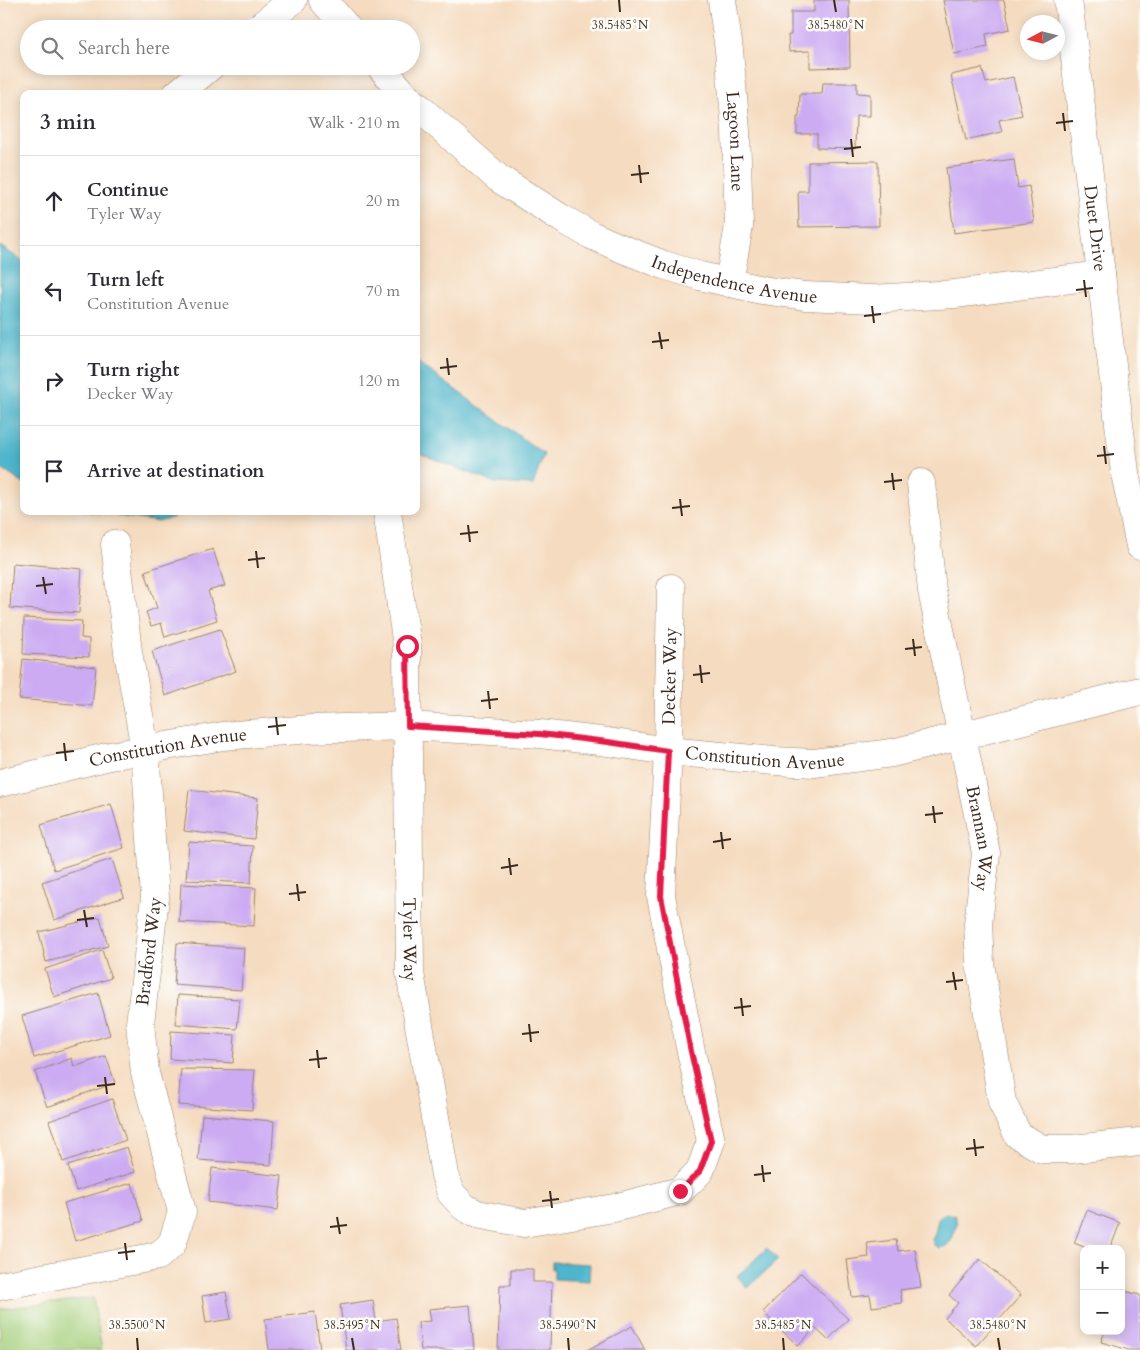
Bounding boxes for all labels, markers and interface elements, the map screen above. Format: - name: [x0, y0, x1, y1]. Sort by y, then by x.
- north arrow: [1020, 15, 1065, 60]
- text: 38.5485°N: [592, 17, 649, 33]
- text: 38.5480°N: [808, 17, 865, 33]
- search box: [20, 20, 420, 75]
- icon: search: [38, 34, 66, 62]
- text: Search here: [78, 35, 170, 61]
- street label: Lagoon Lane: [720, 90, 750, 192]
- text: 3 min: [40, 108, 96, 137]
- text: Walk · 210 m: [308, 112, 400, 134]
- text: Continue: [87, 177, 169, 203]
- street label: Duet Drive: [1078, 184, 1113, 273]
- icon: ahead: [40, 187, 68, 215]
- text: 20 m: [366, 190, 400, 212]
- text: Tyler Way: [87, 203, 162, 225]
- street label: Independence Avenue: [648, 249, 818, 309]
- text: Turn left: [87, 267, 164, 293]
- icon: left: [40, 277, 68, 305]
- text: 70 m: [366, 280, 400, 302]
- text: Constitution Avenue: [87, 293, 229, 315]
- text: Turn right: [87, 357, 179, 383]
- icon: right: [40, 367, 68, 395]
- text: 120 m: [358, 370, 400, 392]
- text: Decker Way: [87, 383, 174, 405]
- icon: arrive: [40, 457, 68, 485]
- text: Arrive at destination: [87, 458, 264, 484]
- street label: Decker Way: [656, 627, 683, 725]
- route start: [396, 635, 419, 658]
- street label: Constitution Avenue: [86, 722, 248, 773]
- street label: Constitution Avenue: [684, 740, 846, 776]
- street label: Brannan Way: [960, 783, 999, 893]
- street label: Bradford Way: [130, 895, 168, 1007]
- street label: Tyler Way: [397, 897, 424, 984]
- route end: [669, 1180, 692, 1203]
- map controls: [1080, 1245, 1125, 1335]
- button: +: [1080, 1245, 1125, 1290]
- button: −: [1080, 1290, 1125, 1335]
- text: 38.5500°N: [109, 1317, 166, 1333]
- text: 38.5495°N: [324, 1317, 381, 1333]
- text: 38.5490°N: [540, 1317, 597, 1333]
- text: 38.5485°N: [755, 1317, 812, 1333]
- text: 38.5480°N: [970, 1317, 1027, 1333]

